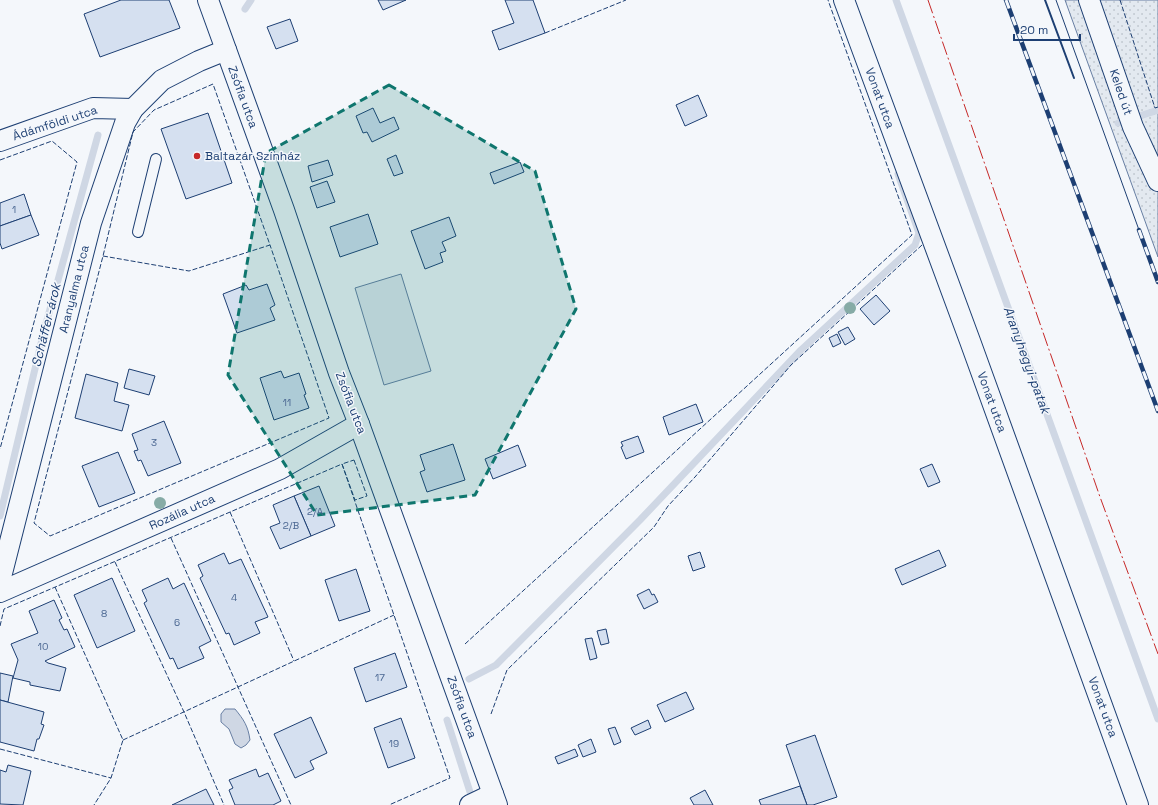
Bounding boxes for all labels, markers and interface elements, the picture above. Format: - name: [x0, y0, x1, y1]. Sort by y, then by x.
- scale bar: [1014, 16, 1080, 42]
- text: 20 m: [1020, 22, 1048, 38]
- street label: Zsófia utca: [224, 64, 262, 130]
- street label: Vonat utca: [862, 65, 898, 131]
- street label: Keled út: [1106, 67, 1136, 117]
- street label: Ádámföldi utca: [11, 102, 99, 144]
- place label: Baltazár Színház: [205, 148, 300, 164]
- marker: Baltazár Színház: [192, 151, 202, 161]
- house number: 1: [12, 203, 16, 216]
- street label: Aranyalma utca: [55, 243, 93, 335]
- water label: Schäffer-árok: [27, 279, 65, 369]
- water label: Aranyhegyi-patak: [1000, 304, 1055, 418]
- street label: Vonat utca: [974, 369, 1010, 435]
- street label: Zsófia utca: [332, 370, 370, 436]
- house number: 11: [283, 396, 291, 409]
- house number: 3: [151, 436, 157, 449]
- street label: Rozália utca: [147, 490, 218, 534]
- house number: 2/A: [307, 505, 324, 518]
- house number: 2/B: [283, 519, 300, 532]
- house number: 4: [231, 591, 237, 604]
- house number: 8: [101, 607, 107, 620]
- house number: 6: [174, 616, 180, 629]
- house number: 10: [38, 640, 48, 653]
- house number: 17: [375, 671, 385, 684]
- street label: Zsófia utca: [443, 674, 481, 740]
- street label: Vonat utca: [1085, 674, 1121, 740]
- house number: 19: [389, 737, 399, 750]

